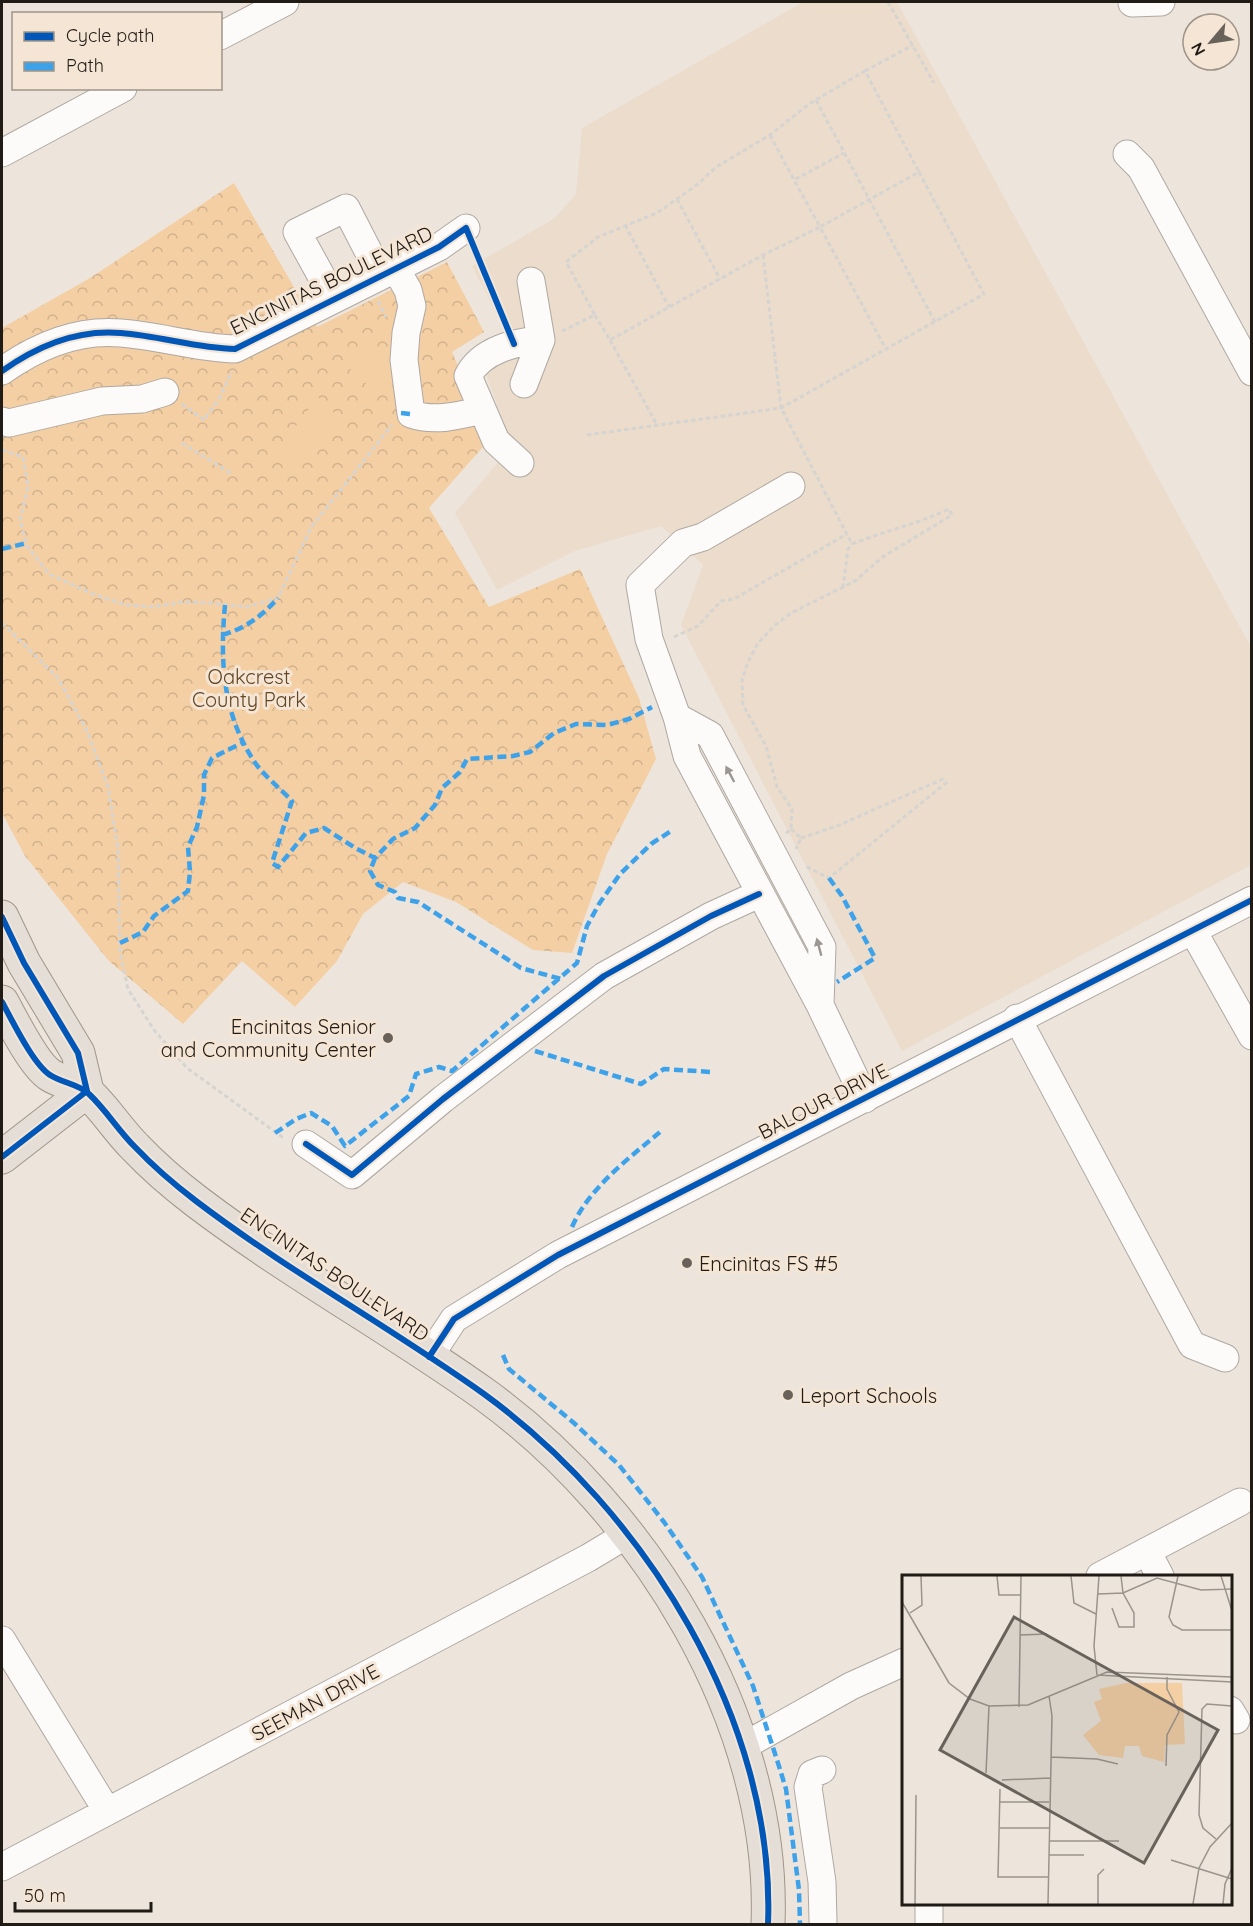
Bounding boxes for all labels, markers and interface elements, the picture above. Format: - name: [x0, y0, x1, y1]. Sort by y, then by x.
- legend: [12, 12, 222, 90]
- north arrow: [1181, 12, 1241, 72]
- text: Cycle path: [66, 24, 154, 47]
- text: N: [1186, 39, 1209, 59]
- text: Path: [66, 54, 104, 77]
- street label: ENCINITAS BOULEVARD: [226, 220, 436, 340]
- park label: Oakcrest County Park: [192, 664, 306, 712]
- one-way arrow: [725, 765, 735, 782]
- one-way arrow: [814, 938, 823, 956]
- place label: Encinitas Senior and Community Center: [161, 1014, 376, 1062]
- marker: Encinitas Senior and Community Center: [381, 1031, 395, 1045]
- street label: BALOUR DRIVE: [754, 1058, 892, 1144]
- street label: ENCINITAS BOULEVARD: [236, 1202, 434, 1346]
- place label: Encinitas FS #5: [699, 1251, 838, 1276]
- marker: Encinitas FS #5: [680, 1256, 694, 1270]
- place label: Leport Schools: [800, 1383, 937, 1408]
- marker: Leport Schools: [781, 1388, 795, 1402]
- inset map: [902, 1575, 1232, 1905]
- street label: SEEMAN DRIVE: [247, 1658, 383, 1746]
- scale bar: [15, 1875, 152, 1913]
- text: 50 m: [24, 1884, 66, 1907]

